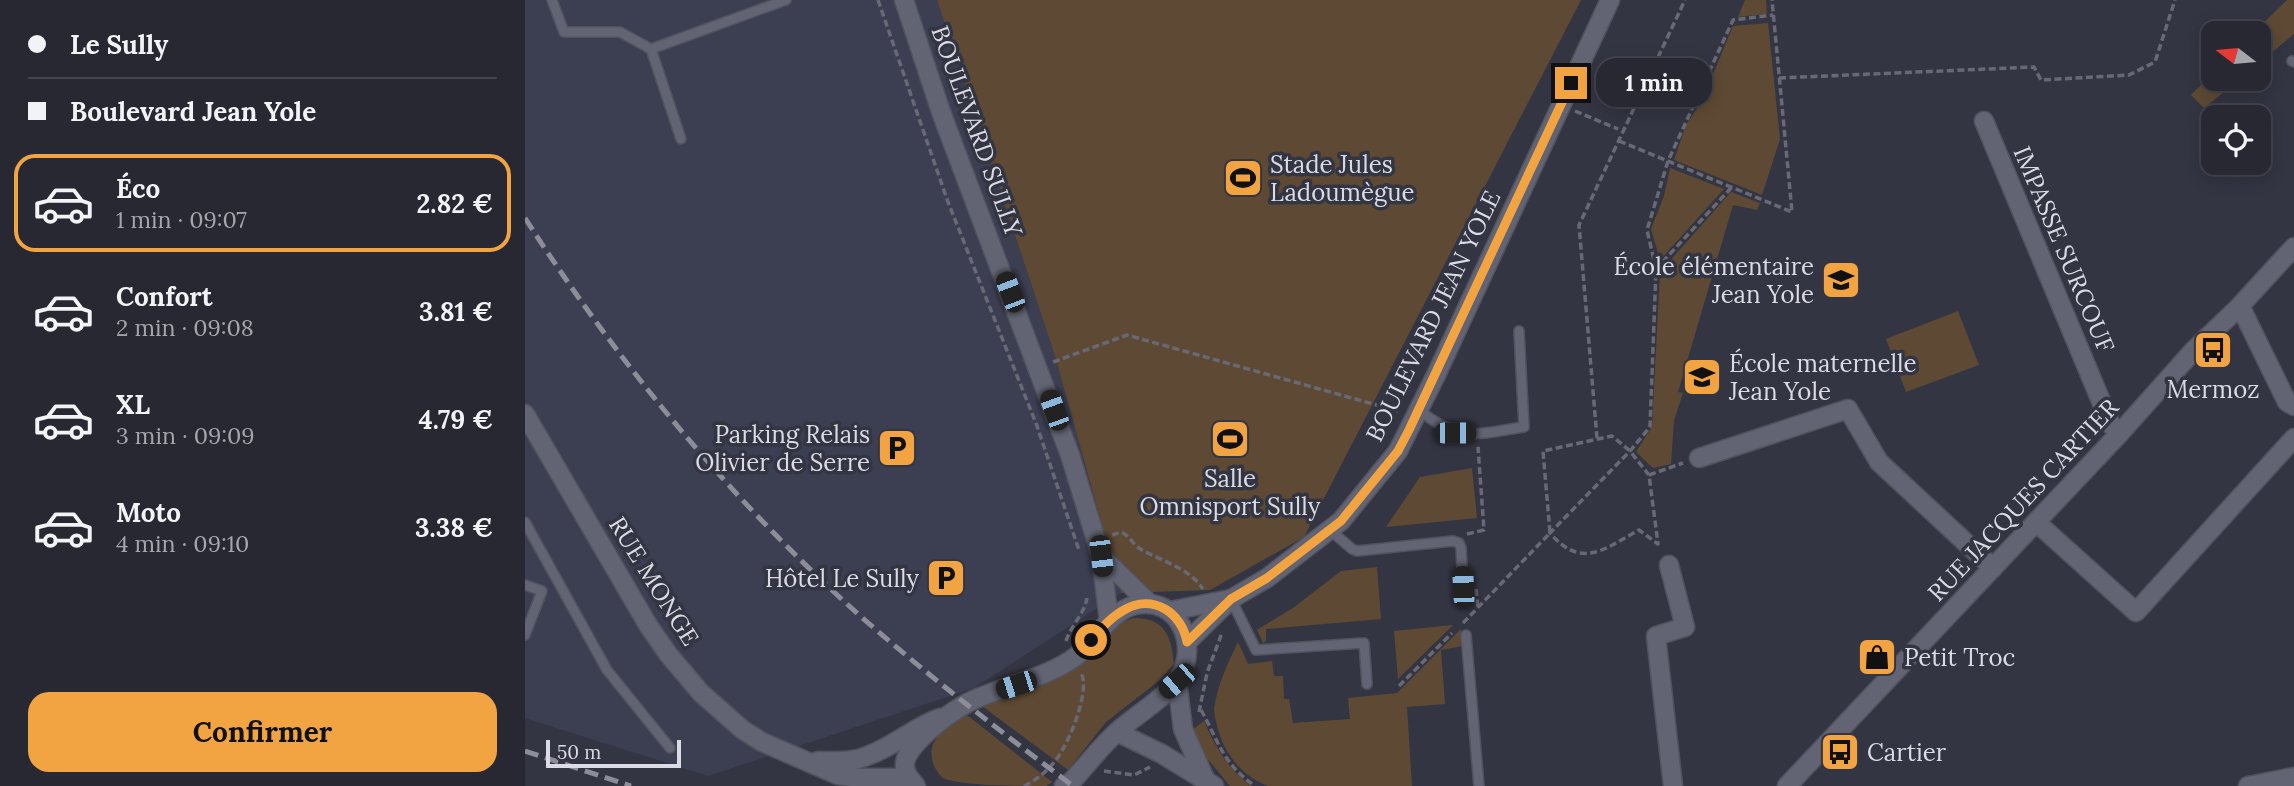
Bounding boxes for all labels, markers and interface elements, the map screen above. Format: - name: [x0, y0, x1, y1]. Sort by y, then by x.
- street label: BOULEVARD SULLY: [924, 21, 1030, 241]
- north arrow: [2201, 21, 2271, 91]
- map controls: [2201, 21, 2271, 175]
- text: Le Sully: [70, 28, 168, 61]
- callout: 1 min: [1595, 58, 1711, 108]
- route end: [1555, 67, 1587, 99]
- text: 1 min: [1625, 68, 1683, 97]
- text: Boulevard Jean Yole: [70, 95, 316, 128]
- button: locate: [2201, 105, 2271, 175]
- street label: IMPASSE SURCOUF: [2007, 141, 2121, 357]
- place label: Stade Jules Ladoumègue: [1270, 149, 1415, 208]
- sports icon: Stade Jules Ladoumègue: [1222, 157, 1264, 199]
- icon: car: [32, 172, 95, 235]
- text: Éco: [116, 172, 160, 205]
- street label: BOULEVARD JEAN YOLE: [1359, 185, 1507, 447]
- text: 2.82 €: [416, 187, 493, 220]
- text: 1 min · 09:07: [116, 205, 247, 234]
- place label: École élémentaire Jean Yole: [1614, 251, 1814, 310]
- school or university icon: École élémentaire Jean Yole: [1820, 259, 1862, 301]
- car: [993, 269, 1028, 315]
- icon: car: [32, 280, 95, 343]
- text: Confort: [116, 280, 213, 313]
- text: 3.81 €: [419, 295, 493, 328]
- text: 2 min · 09:08: [116, 313, 254, 342]
- bus stop icon: Mermoz: [2192, 329, 2234, 371]
- place label: École maternelle Jean Yole: [1728, 348, 1916, 407]
- school or university icon: École maternelle Jean Yole: [1681, 356, 1723, 398]
- place label: Mermoz: [2166, 374, 2260, 405]
- car: [1037, 387, 1072, 433]
- icon: car: [32, 388, 95, 451]
- text: XL: [116, 388, 150, 421]
- street label: RUE JACQUES CARTIER: [1921, 391, 2126, 608]
- text: 4.79 €: [418, 403, 493, 436]
- sports icon: Salle Omnisport Sully: [1209, 418, 1251, 460]
- place label: Parking Relais Olivier de Serre: [695, 419, 870, 478]
- text: 3 min · 09:09: [116, 421, 255, 450]
- car: [1435, 423, 1477, 444]
- parking icon: Parking Relais Olivier de Serre: [876, 427, 918, 469]
- place label: Salle Omnisport Sully: [1140, 463, 1321, 522]
- icon: car: [32, 496, 95, 559]
- text: Moto: [116, 496, 181, 529]
- text: 3.38 €: [415, 511, 493, 544]
- street label: RUE MONGE: [602, 511, 706, 651]
- text: 4 min · 09:10: [116, 529, 249, 558]
- car: [1089, 534, 1114, 578]
- parking icon: Hôtel Le Sully: [925, 557, 967, 599]
- place label: Hôtel Le Sully: [765, 563, 919, 594]
- car: [1452, 565, 1475, 609]
- route start: [1075, 624, 1107, 656]
- shop icon: Petit Troc: [1856, 636, 1898, 678]
- place label: Petit Troc: [1904, 642, 2015, 673]
- car: [1155, 659, 1200, 703]
- car: [993, 669, 1040, 701]
- button: Confirmer: [28, 692, 497, 772]
- bus stop icon: Cartier: [1819, 731, 1861, 773]
- scale bar: [546, 737, 681, 769]
- place label: Cartier: [1867, 737, 1947, 768]
- text: 50 m: [557, 740, 601, 764]

